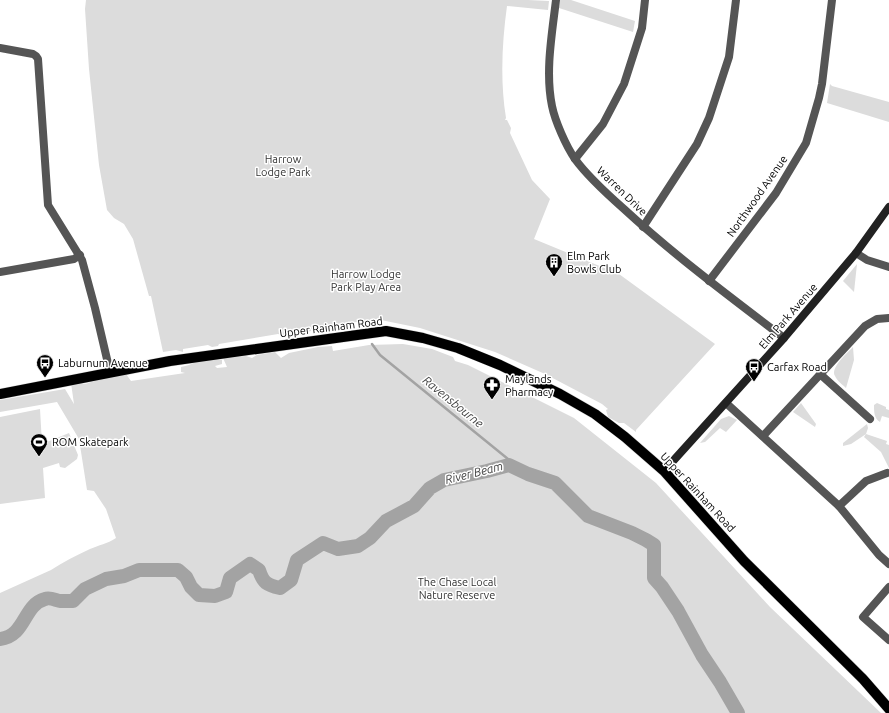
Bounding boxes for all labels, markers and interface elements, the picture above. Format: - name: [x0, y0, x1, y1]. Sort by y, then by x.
- park label: Harrow Lodge Park: [255, 153, 311, 178]
- street label: Northwood Avenue: [724, 153, 790, 239]
- street label: Warren Drive: [595, 164, 649, 218]
- place label: Elm Park Bowls Club: [567, 250, 621, 275]
- building icon: Elm Park Bowls Club: [544, 252, 564, 277]
- park label: Harrow Lodge Park Play Area: [331, 268, 401, 293]
- street label: Elm Park Avenue: [756, 281, 820, 351]
- street label: Upper Rainham Road: [279, 315, 383, 339]
- bus stop icon: Laburnum Avenue: [35, 353, 55, 378]
- place label: Laburnum Avenue: [58, 357, 148, 369]
- bus stop icon: Carfax Road: [744, 357, 764, 382]
- place label: Carfax Road: [767, 361, 827, 373]
- water label: Ravensbourne: [420, 373, 486, 430]
- place label: Maylands Pharmacy: [505, 373, 554, 398]
- pharmacy icon: Maylands Pharmacy: [482, 375, 502, 400]
- sports icon: ROM Skatepark: [29, 432, 49, 457]
- place label: ROM Skatepark: [52, 436, 129, 448]
- street label: Upper Rainham Road: [658, 450, 738, 534]
- water label: River Beam: [443, 459, 504, 486]
- park label: The Chase Local Nature Reserve: [418, 576, 496, 601]

